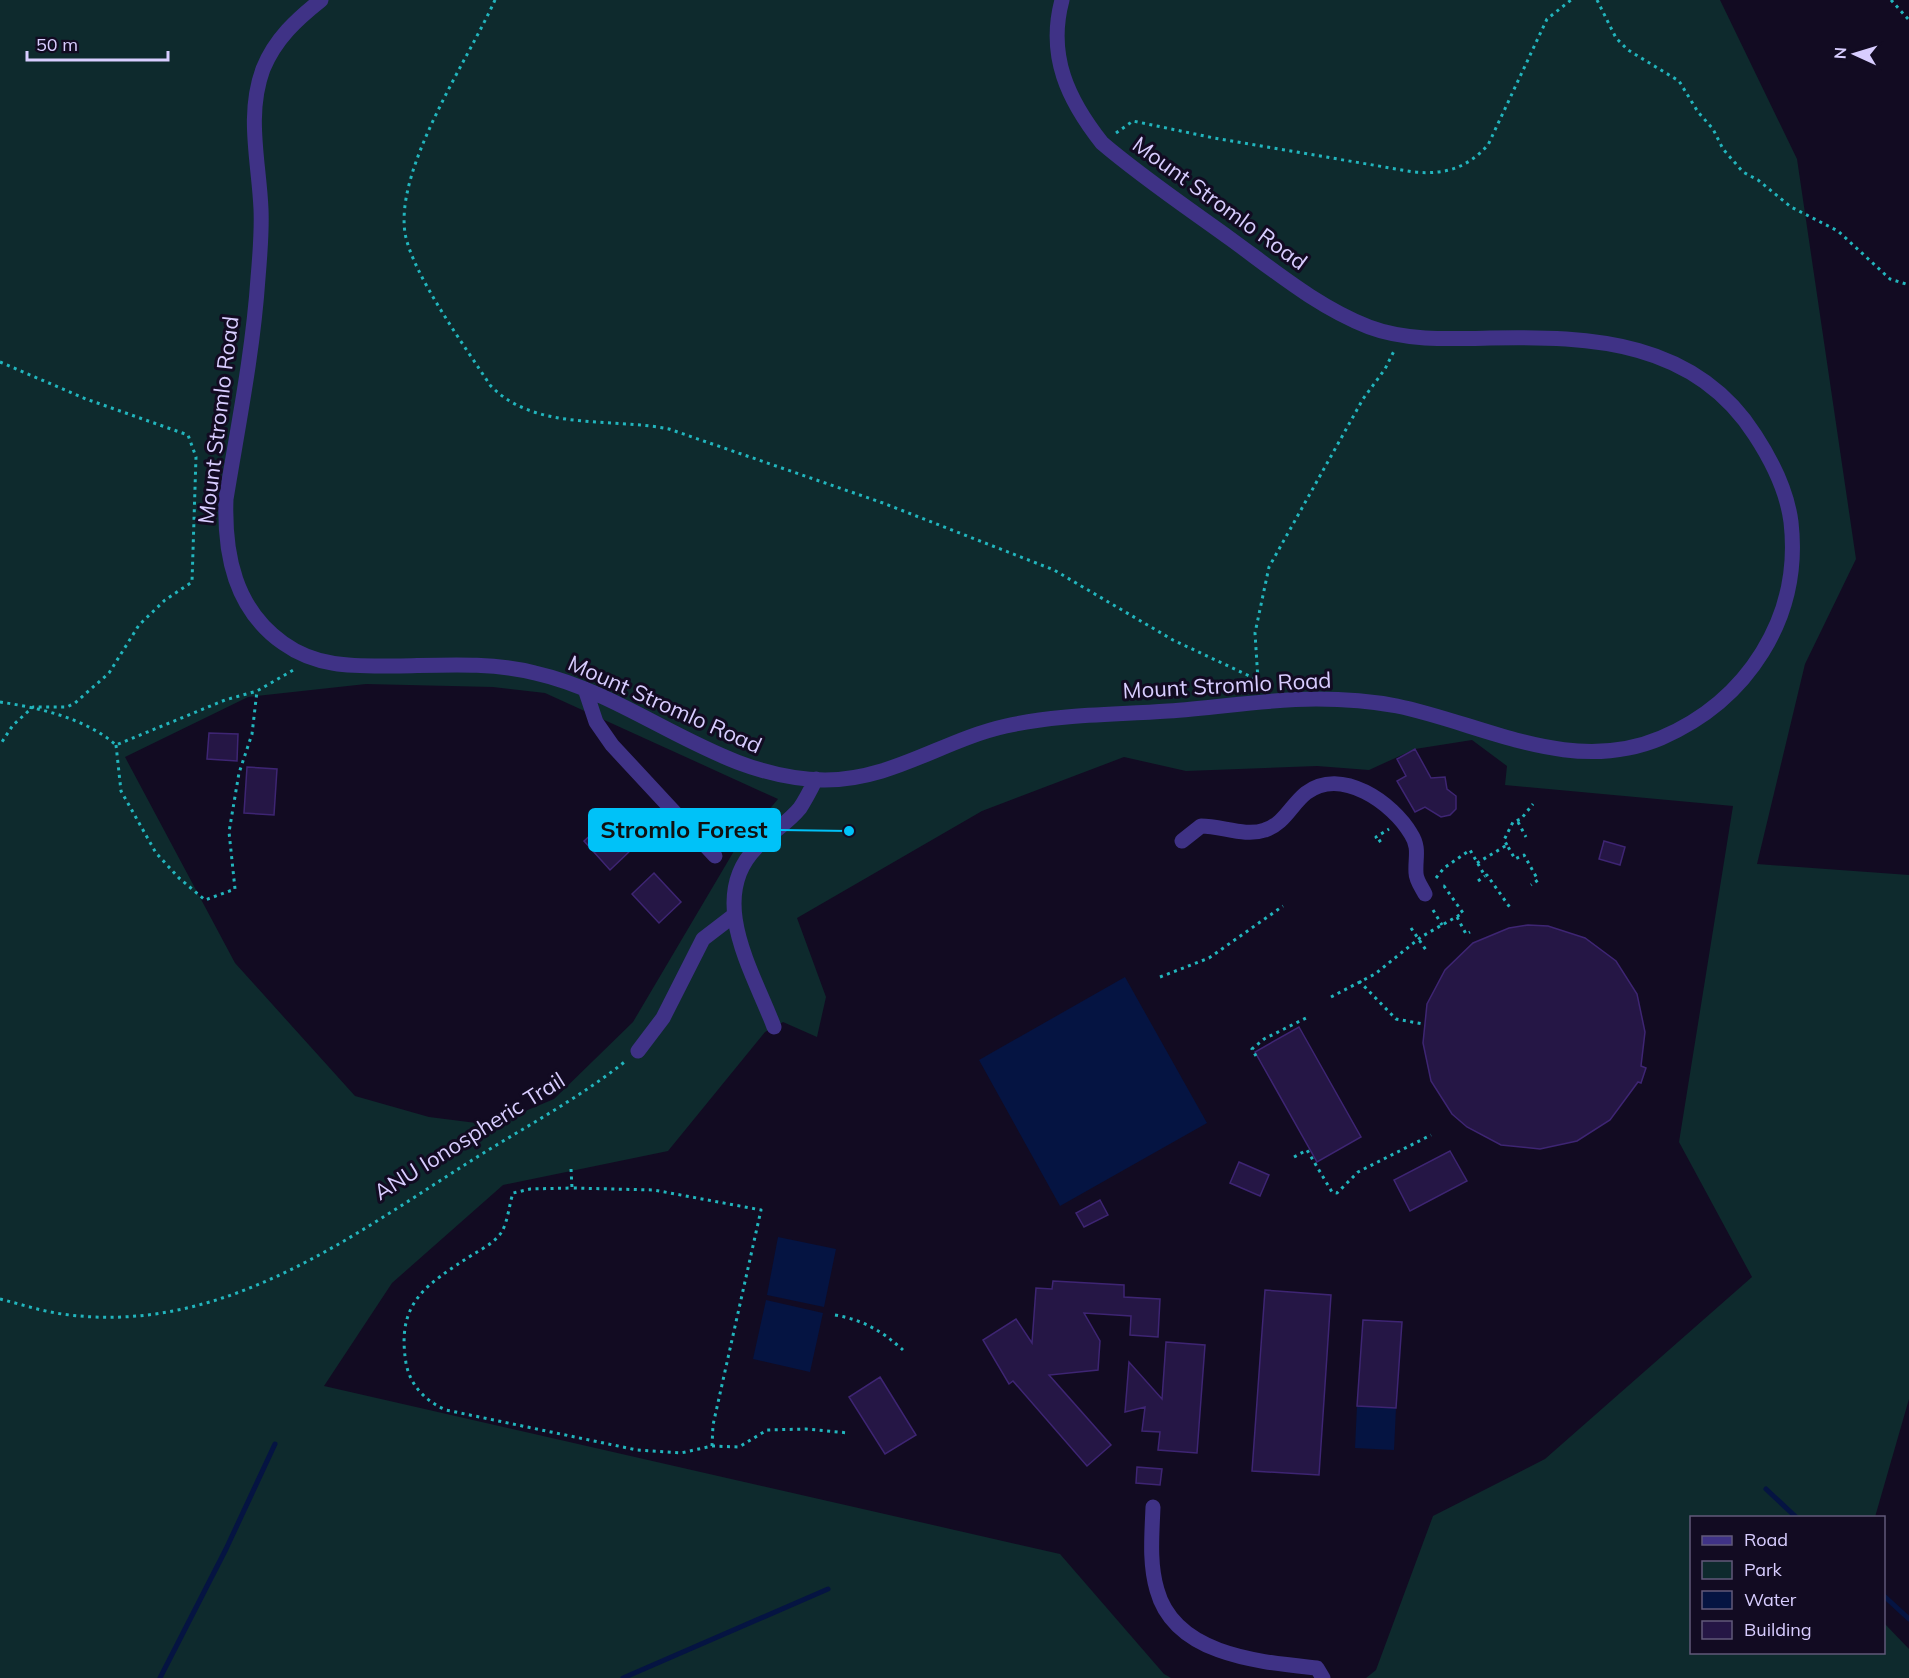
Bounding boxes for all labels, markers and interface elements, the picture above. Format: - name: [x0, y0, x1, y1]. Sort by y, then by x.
- scale bar: [27, 24, 168, 62]
- north arrow: [1825, 24, 1885, 84]
- text: 50 m: [36, 33, 78, 56]
- text: N: [1830, 46, 1850, 60]
- street label: Mount Stromlo Road: [1127, 130, 1313, 276]
- street label: Mount Stromlo Road: [191, 315, 245, 525]
- street label: Mount Stromlo Road: [564, 649, 766, 759]
- street label: Mount Stromlo Road: [1122, 666, 1332, 704]
- callout: Stromlo Forest: [589, 809, 780, 851]
- text: Stromlo Forest: [600, 814, 768, 844]
- street label: ANU Ionospheric Trail: [368, 1066, 570, 1206]
- legend: [1690, 1516, 1885, 1654]
- text: Road: [1744, 1528, 1788, 1551]
- text: Park: [1744, 1558, 1783, 1581]
- text: Water: [1744, 1588, 1797, 1611]
- text: Building: [1744, 1618, 1812, 1641]

